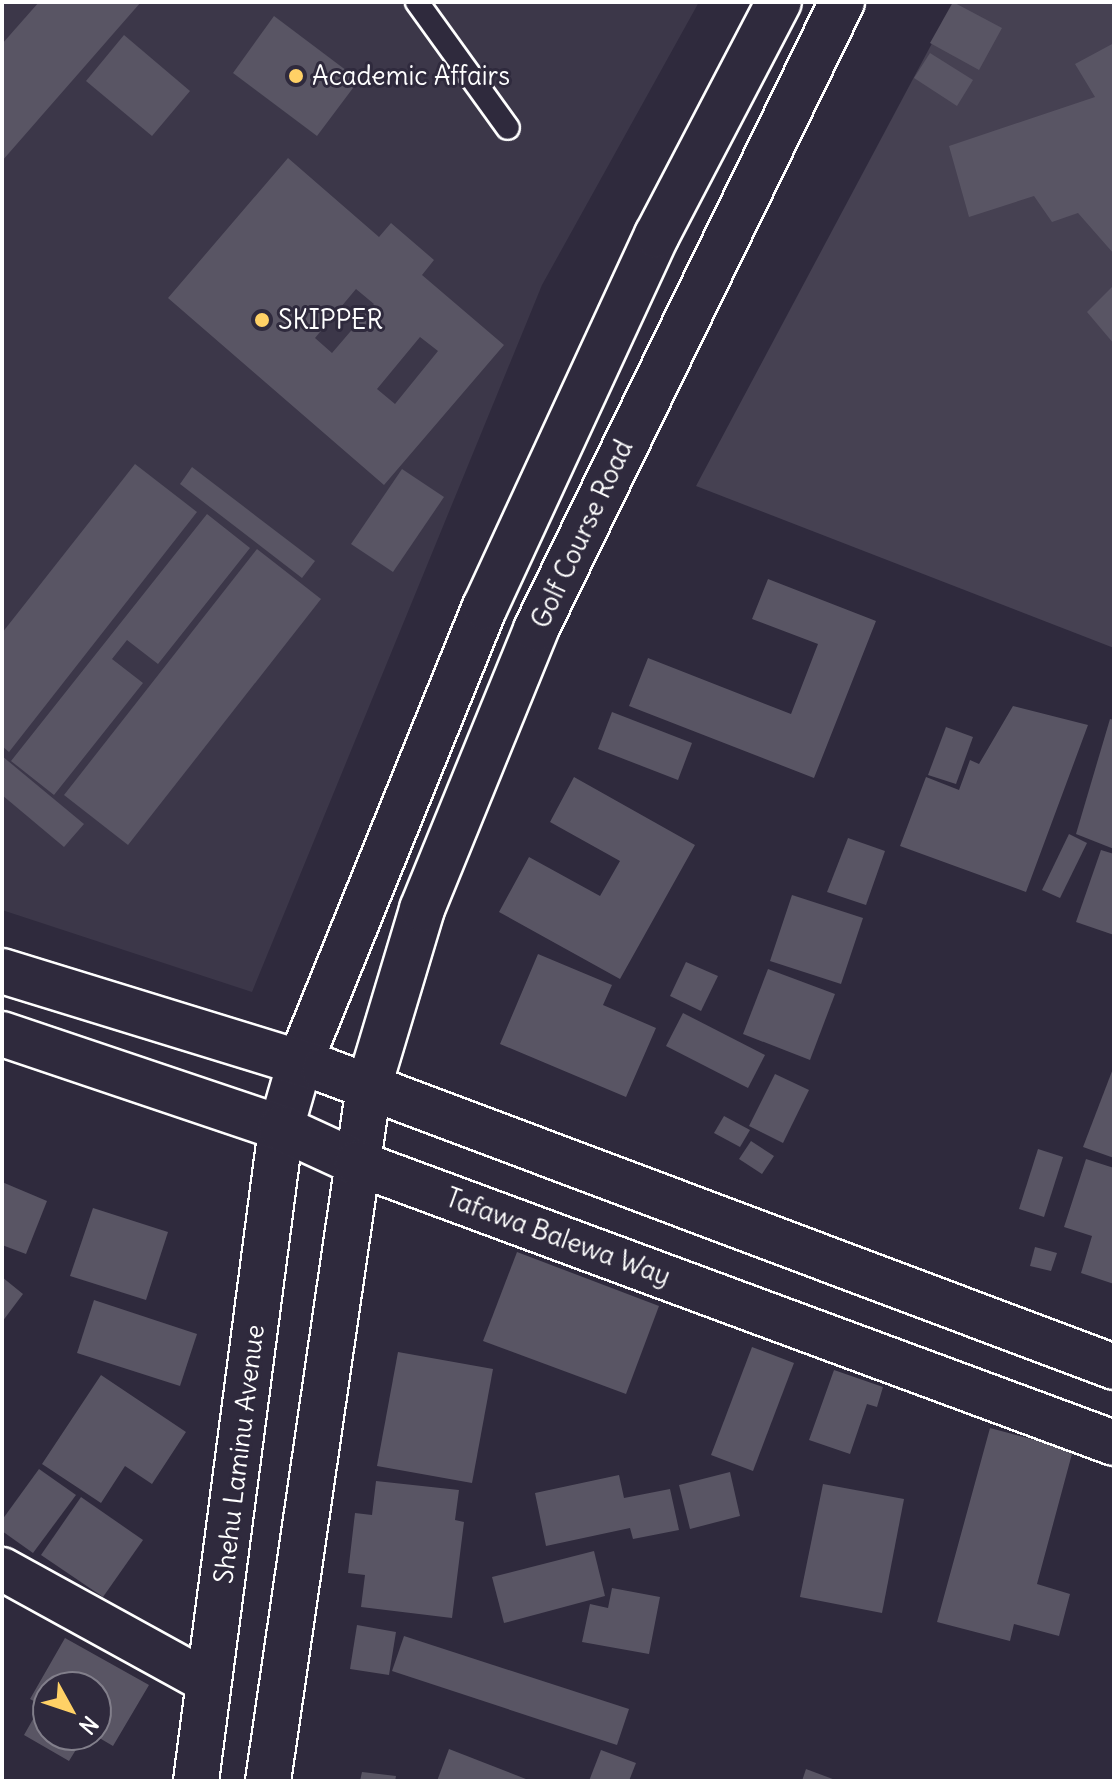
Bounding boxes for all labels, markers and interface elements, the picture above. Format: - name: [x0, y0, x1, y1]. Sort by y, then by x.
- place label: Academic Affairs: [312, 60, 510, 92]
- marker: Academic Affairs: [287, 67, 305, 85]
- place label: SKIPPER: [278, 304, 383, 336]
- marker: SKIPPER: [253, 311, 271, 329]
- street label: Golf Course Road: [525, 435, 639, 633]
- street label: Tafawa Balewa Way: [441, 1182, 675, 1292]
- street label: Shehu Laminu Avenue: [208, 1323, 270, 1585]
- north arrow: [32, 1671, 112, 1751]
- text: N: [73, 1710, 104, 1740]

